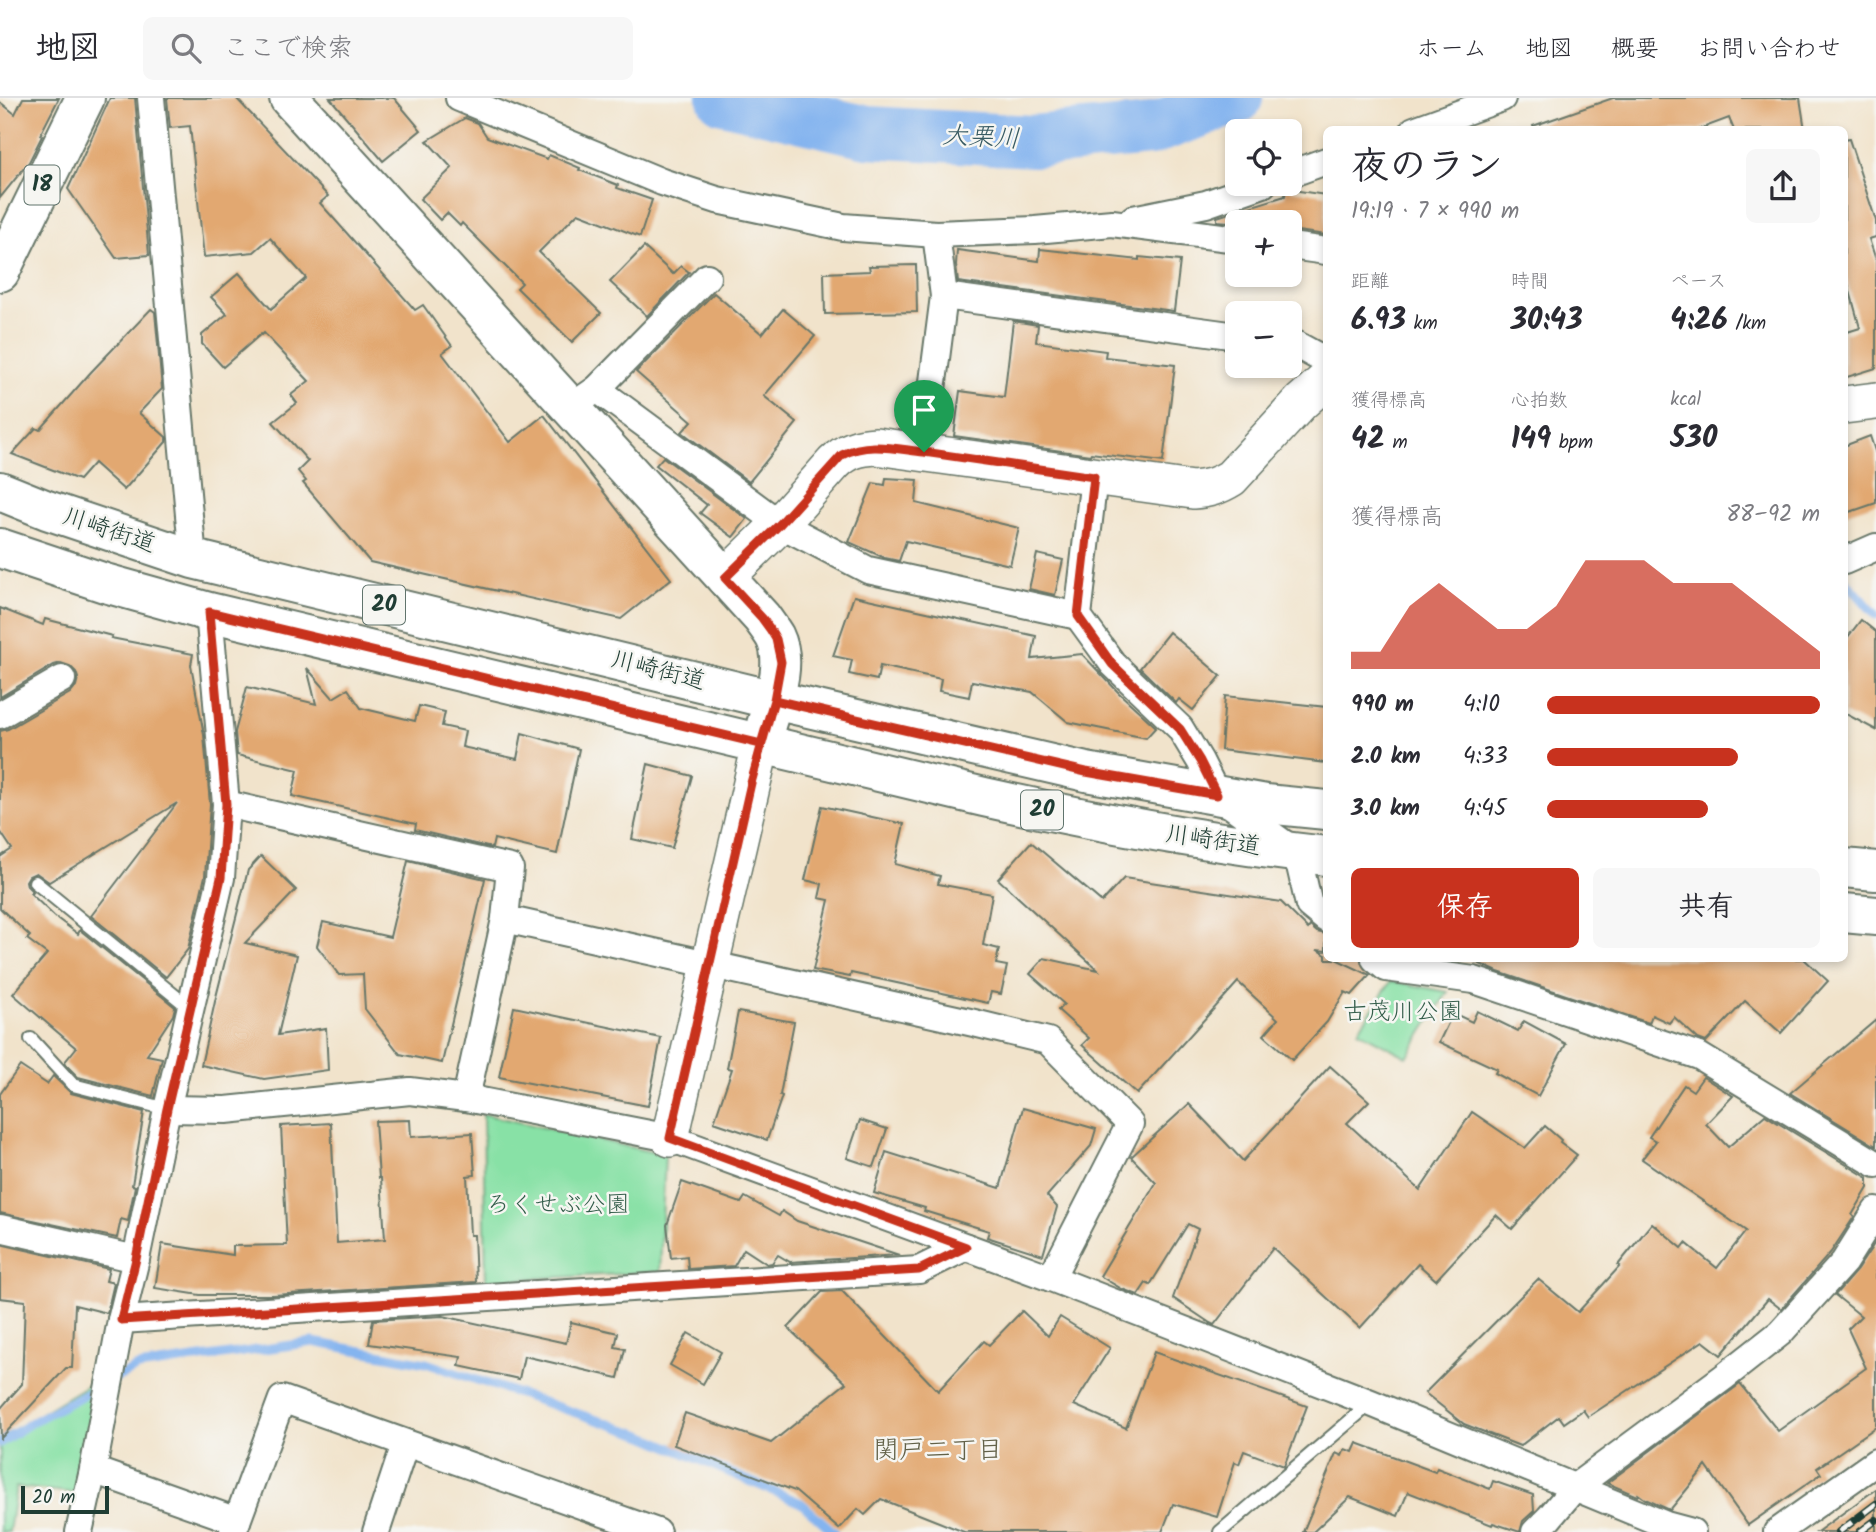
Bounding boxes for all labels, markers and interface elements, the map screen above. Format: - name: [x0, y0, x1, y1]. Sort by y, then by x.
- search box: [143, 17, 633, 80]
- text: 地図: [35, 23, 101, 76]
- text: ここで検索: [223, 28, 353, 70]
- icon: search: [167, 29, 205, 67]
- text: ホーム: [1416, 30, 1487, 69]
- text: 地図: [1525, 30, 1573, 69]
- text: 概要: [1611, 30, 1659, 69]
- text: お問い合わせ: [1697, 30, 1841, 69]
- water label: 大栗川: [941, 115, 1021, 161]
- map controls: [1225, 119, 1302, 378]
- button: locate: [1225, 119, 1302, 196]
- text: 夜のラン: [1351, 138, 1503, 198]
- button: share: [1746, 149, 1820, 223]
- road number: 18: [24, 166, 60, 204]
- text: 19:19 · 7 × 990 m: [1351, 194, 1519, 230]
- button: +: [1225, 210, 1302, 287]
- text: 距離: [1351, 267, 1389, 297]
- text: 時間: [1511, 267, 1549, 297]
- text: ペース: [1670, 267, 1726, 297]
- text: 6.93: [1351, 297, 1406, 345]
- text: 30:43: [1511, 297, 1583, 345]
- text: 4:26: [1670, 297, 1728, 345]
- button: −: [1225, 301, 1302, 378]
- text: km: [1406, 309, 1438, 339]
- text: /km: [1728, 309, 1766, 339]
- pin: [894, 380, 954, 452]
- text: kcal: [1670, 385, 1701, 415]
- text: 獲得標高: [1351, 386, 1427, 416]
- text: 心拍数: [1511, 386, 1568, 416]
- icon: arrive: [905, 391, 943, 429]
- text: 530: [1670, 415, 1717, 463]
- text: 42: [1351, 416, 1385, 464]
- text: 149: [1511, 416, 1551, 464]
- text: m: [1385, 428, 1408, 458]
- text: bpm: [1551, 428, 1593, 458]
- text: 88–92 m: [1726, 497, 1820, 533]
- street label: 川崎街道: [57, 498, 161, 564]
- text: 獲得標高: [1351, 500, 1443, 536]
- road number: 20: [363, 586, 405, 624]
- street label: 川崎街道: [607, 640, 709, 702]
- text: 990 m: [1351, 687, 1414, 723]
- text: 4:10: [1463, 687, 1500, 723]
- text: 2.0 km: [1351, 739, 1421, 775]
- text: 4:33: [1463, 739, 1508, 775]
- road number: 20: [1021, 790, 1063, 830]
- text: 3.0 km: [1351, 791, 1420, 827]
- text: 4:45: [1463, 791, 1506, 827]
- street label: 川崎街道: [1163, 815, 1263, 867]
- button: 保存: [1351, 868, 1579, 948]
- button: 共有: [1593, 868, 1820, 948]
- park label: 古茂川公園: [1343, 993, 1463, 1032]
- park label: ろくせぶ公園: [486, 1186, 630, 1225]
- district label: 関戸二丁目: [873, 1430, 1003, 1472]
- scale bar: [21, 1483, 108, 1515]
- text: 20 m: [32, 1483, 75, 1513]

